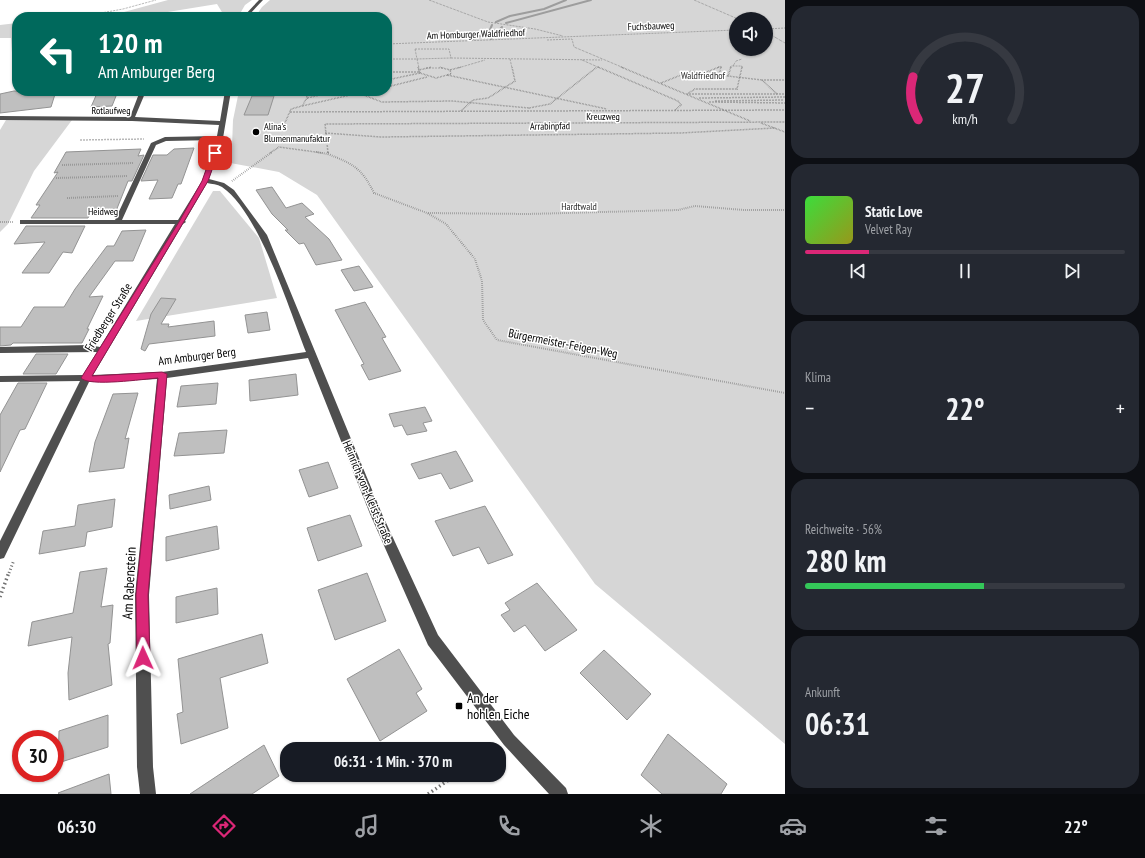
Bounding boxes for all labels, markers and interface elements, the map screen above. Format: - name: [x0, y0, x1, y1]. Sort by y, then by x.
- map controls: [729, 12, 773, 56]
- button: sound: [729, 12, 773, 56]
- street label: Fuchsbauweg: [627, 19, 675, 33]
- text: 120 m: [98, 24, 162, 61]
- street label: Am Homburger Waldfriedhof: [427, 26, 526, 42]
- icon: left: [32, 28, 84, 80]
- text: Am Amburger Berg: [98, 60, 215, 83]
- text: 27: [945, 61, 985, 114]
- park label: Waldfriedhof: [681, 69, 726, 82]
- street label: Rotlaufweg: [92, 104, 130, 117]
- text: km/h: [952, 108, 978, 127]
- street label: Kreuzweg: [586, 110, 620, 123]
- street label: Arrabinpfad: [530, 119, 570, 133]
- place label: Alina's Blumenmanufaktur: [264, 120, 330, 145]
- marker: Alina's Blumenmanufaktur: [251, 127, 261, 137]
- pin: [198, 136, 232, 170]
- icon: arrive: [204, 142, 226, 164]
- park label: Hardtwald: [561, 200, 597, 213]
- text: Static Love: [865, 202, 923, 221]
- street label: Heidweg: [88, 205, 118, 218]
- text: Velvet Ray: [865, 221, 912, 238]
- icon: previous: [847, 260, 869, 282]
- icon: pause: [954, 260, 976, 282]
- icon: next: [1061, 260, 1083, 282]
- street label: Friedberger Straße: [81, 280, 135, 354]
- street label: Bürgermeister-Feigen-Weg: [507, 325, 619, 361]
- street label: Am Amburger Berg: [157, 344, 237, 368]
- text: Klima: [805, 369, 831, 386]
- text: 22°: [945, 389, 985, 428]
- text: −: [805, 394, 814, 422]
- text: +: [1116, 394, 1125, 422]
- street label: Heinrich-von-Kleist-Straße: [339, 438, 397, 546]
- text: Reichweite · 56%: [805, 521, 882, 538]
- text: 280 km: [805, 541, 886, 580]
- street label: Am Rabenstein: [118, 546, 140, 620]
- position arrow: [122, 637, 164, 679]
- text: Ankunft: [805, 684, 840, 701]
- place label: An der hohlen Eiche: [467, 689, 530, 723]
- marker: An der hohlen Eiche: [454, 701, 464, 711]
- text: 06:31: [805, 704, 870, 743]
- speed limit sign: 30: [12, 730, 64, 782]
- text: 06:31 · 1 Min. · 370 m: [334, 752, 452, 771]
- icon: directions: [210, 812, 238, 840]
- icon: music: [353, 812, 381, 840]
- icon: phone: [495, 812, 523, 840]
- icon: climate: [637, 812, 665, 840]
- icon: car: [779, 812, 807, 840]
- icon: filters: [922, 812, 950, 840]
- text: 06:30: [57, 815, 96, 838]
- text: 22°: [1064, 815, 1088, 838]

